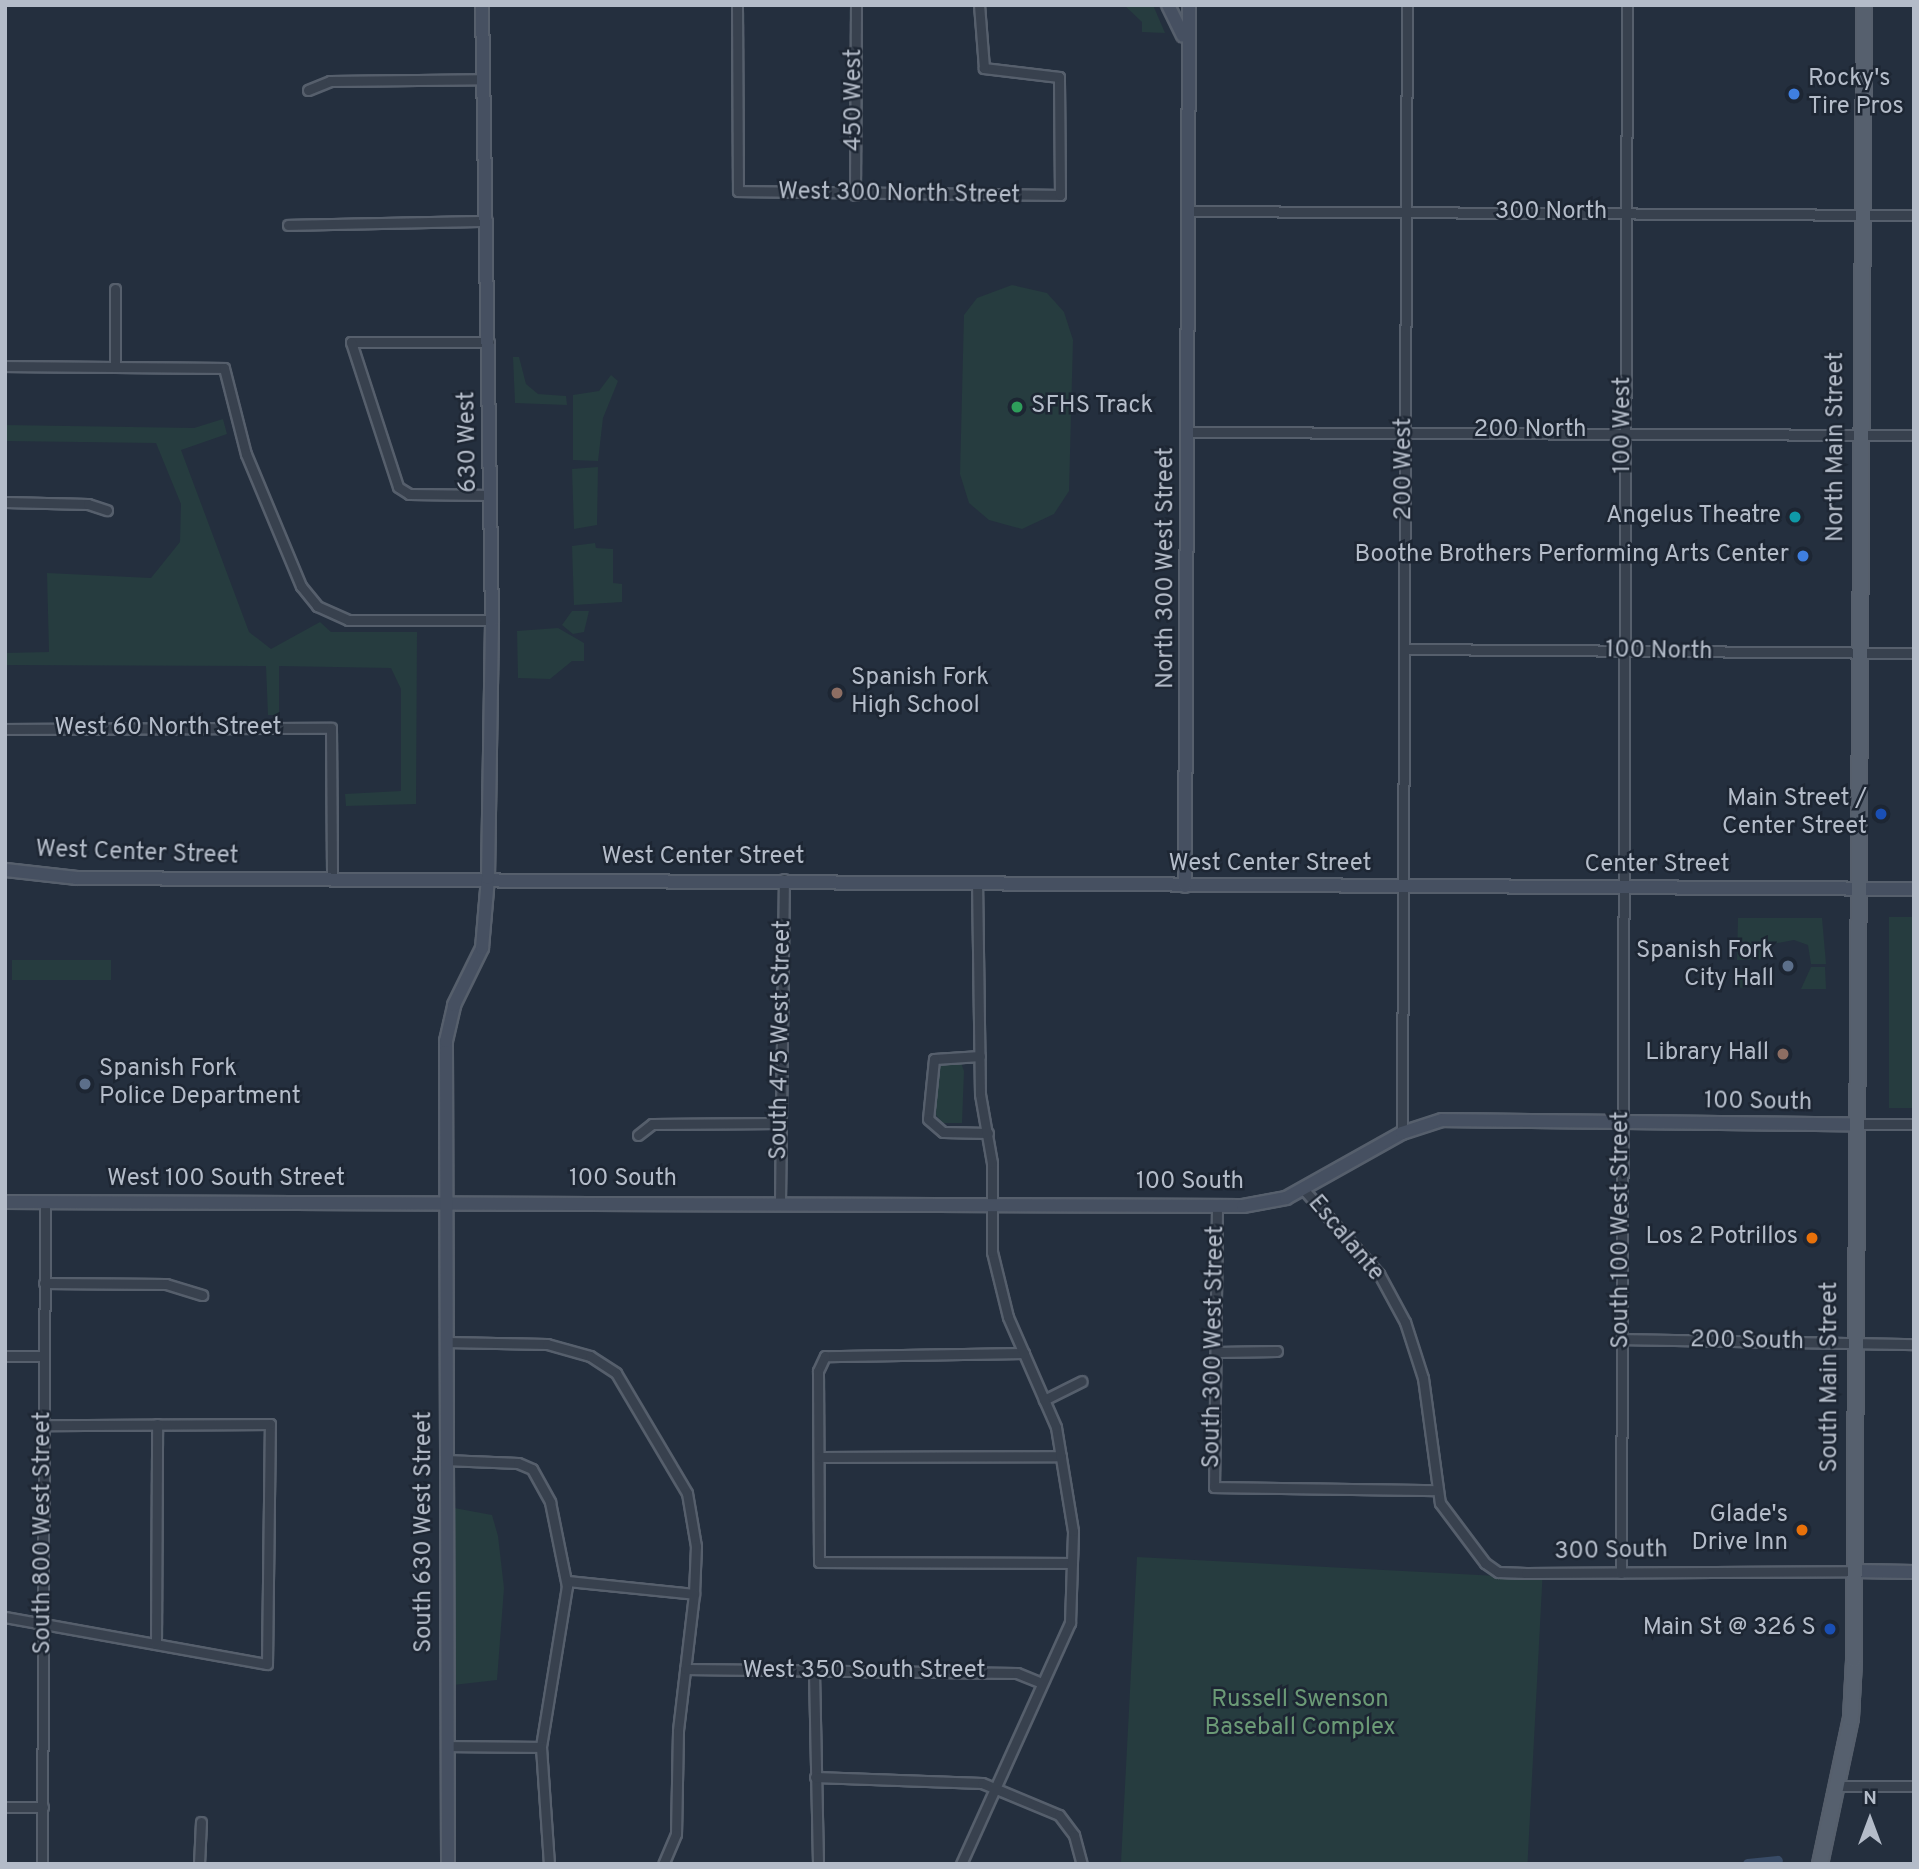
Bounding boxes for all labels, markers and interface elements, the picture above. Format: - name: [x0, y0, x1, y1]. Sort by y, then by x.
- street label: 450 West: [841, 48, 869, 152]
- place label: Rocky's Tire Pros: [1808, 66, 1904, 122]
- marker: Rocky's Tire Pros: [1786, 86, 1802, 102]
- street label: West 300 North Street: [778, 178, 1020, 212]
- street label: 300 North: [1495, 199, 1607, 227]
- street label: North Main Street: [1823, 352, 1851, 542]
- street label: 100 West: [1610, 376, 1638, 474]
- street label: 630 West: [454, 391, 484, 493]
- place label: SFHS Track: [1031, 393, 1154, 421]
- marker: SFHS Track: [1009, 399, 1025, 415]
- street label: 200 West: [1391, 417, 1419, 521]
- street label: 200 North: [1473, 417, 1587, 445]
- street label: North 300 West Street: [1153, 447, 1181, 689]
- place label: Angelus Theatre: [1605, 503, 1781, 531]
- marker: Angelus Theatre: [1787, 509, 1803, 525]
- place label: Boothe Brothers Performing Arts Center: [1354, 542, 1789, 570]
- marker: Boothe Brothers Performing Arts Center: [1795, 548, 1811, 564]
- street label: 100 North: [1605, 637, 1713, 667]
- place label: Spanish Fork High School: [851, 665, 989, 721]
- marker: Spanish Fork High School: [829, 685, 845, 701]
- street label: West 60 North Street: [54, 715, 282, 743]
- place label: Main Street / Center Street: [1722, 786, 1867, 842]
- marker: Main Street / Center Street: [1873, 806, 1889, 822]
- street label: West Center Street: [35, 836, 239, 872]
- street label: West Center Street: [601, 844, 805, 872]
- street label: West Center Street: [1168, 851, 1372, 879]
- street label: Center Street: [1585, 852, 1729, 880]
- street label: South 475 West Street: [766, 920, 798, 1160]
- place label: Spanish Fork City Hall: [1636, 938, 1774, 994]
- marker: Spanish Fork City Hall: [1780, 958, 1796, 974]
- place label: Library Hall: [1645, 1040, 1769, 1068]
- marker: Library Hall: [1775, 1046, 1791, 1062]
- place label: Spanish Fork Police Department: [99, 1056, 301, 1112]
- marker: Spanish Fork Police Department: [77, 1076, 93, 1092]
- street label: 100 South: [1704, 1088, 1812, 1118]
- street label: South 100 West Street: [1608, 1111, 1636, 1349]
- street label: West 100 South Street: [107, 1166, 345, 1194]
- street label: 100 South: [569, 1166, 677, 1194]
- street label: 100 South: [1136, 1169, 1244, 1197]
- street label: Escalante: [1301, 1190, 1389, 1288]
- place label: Los 2 Potrillos: [1645, 1224, 1798, 1252]
- street label: South 300 West Street: [1198, 1225, 1232, 1469]
- marker: Los 2 Potrillos: [1804, 1230, 1820, 1246]
- street label: South Main Street: [1817, 1281, 1845, 1473]
- street label: 200 South: [1690, 1327, 1804, 1357]
- street label: South 800 West Street: [30, 1411, 58, 1655]
- street label: South 630 West Street: [411, 1411, 439, 1653]
- place label: Glade's Drive Inn: [1691, 1502, 1788, 1558]
- marker: Glade's Drive Inn: [1794, 1522, 1810, 1538]
- street label: 300 South: [1554, 1537, 1668, 1567]
- place label: Main St @ 326 S: [1643, 1615, 1816, 1643]
- marker: Main St @ 326 S: [1822, 1621, 1838, 1637]
- street label: West 350 South Street: [742, 1658, 986, 1686]
- park label: Russell Swenson Baseball Complex: [1204, 1687, 1396, 1743]
- north arrow: [1835, 1785, 1905, 1855]
- text: N: [1863, 1787, 1877, 1811]

